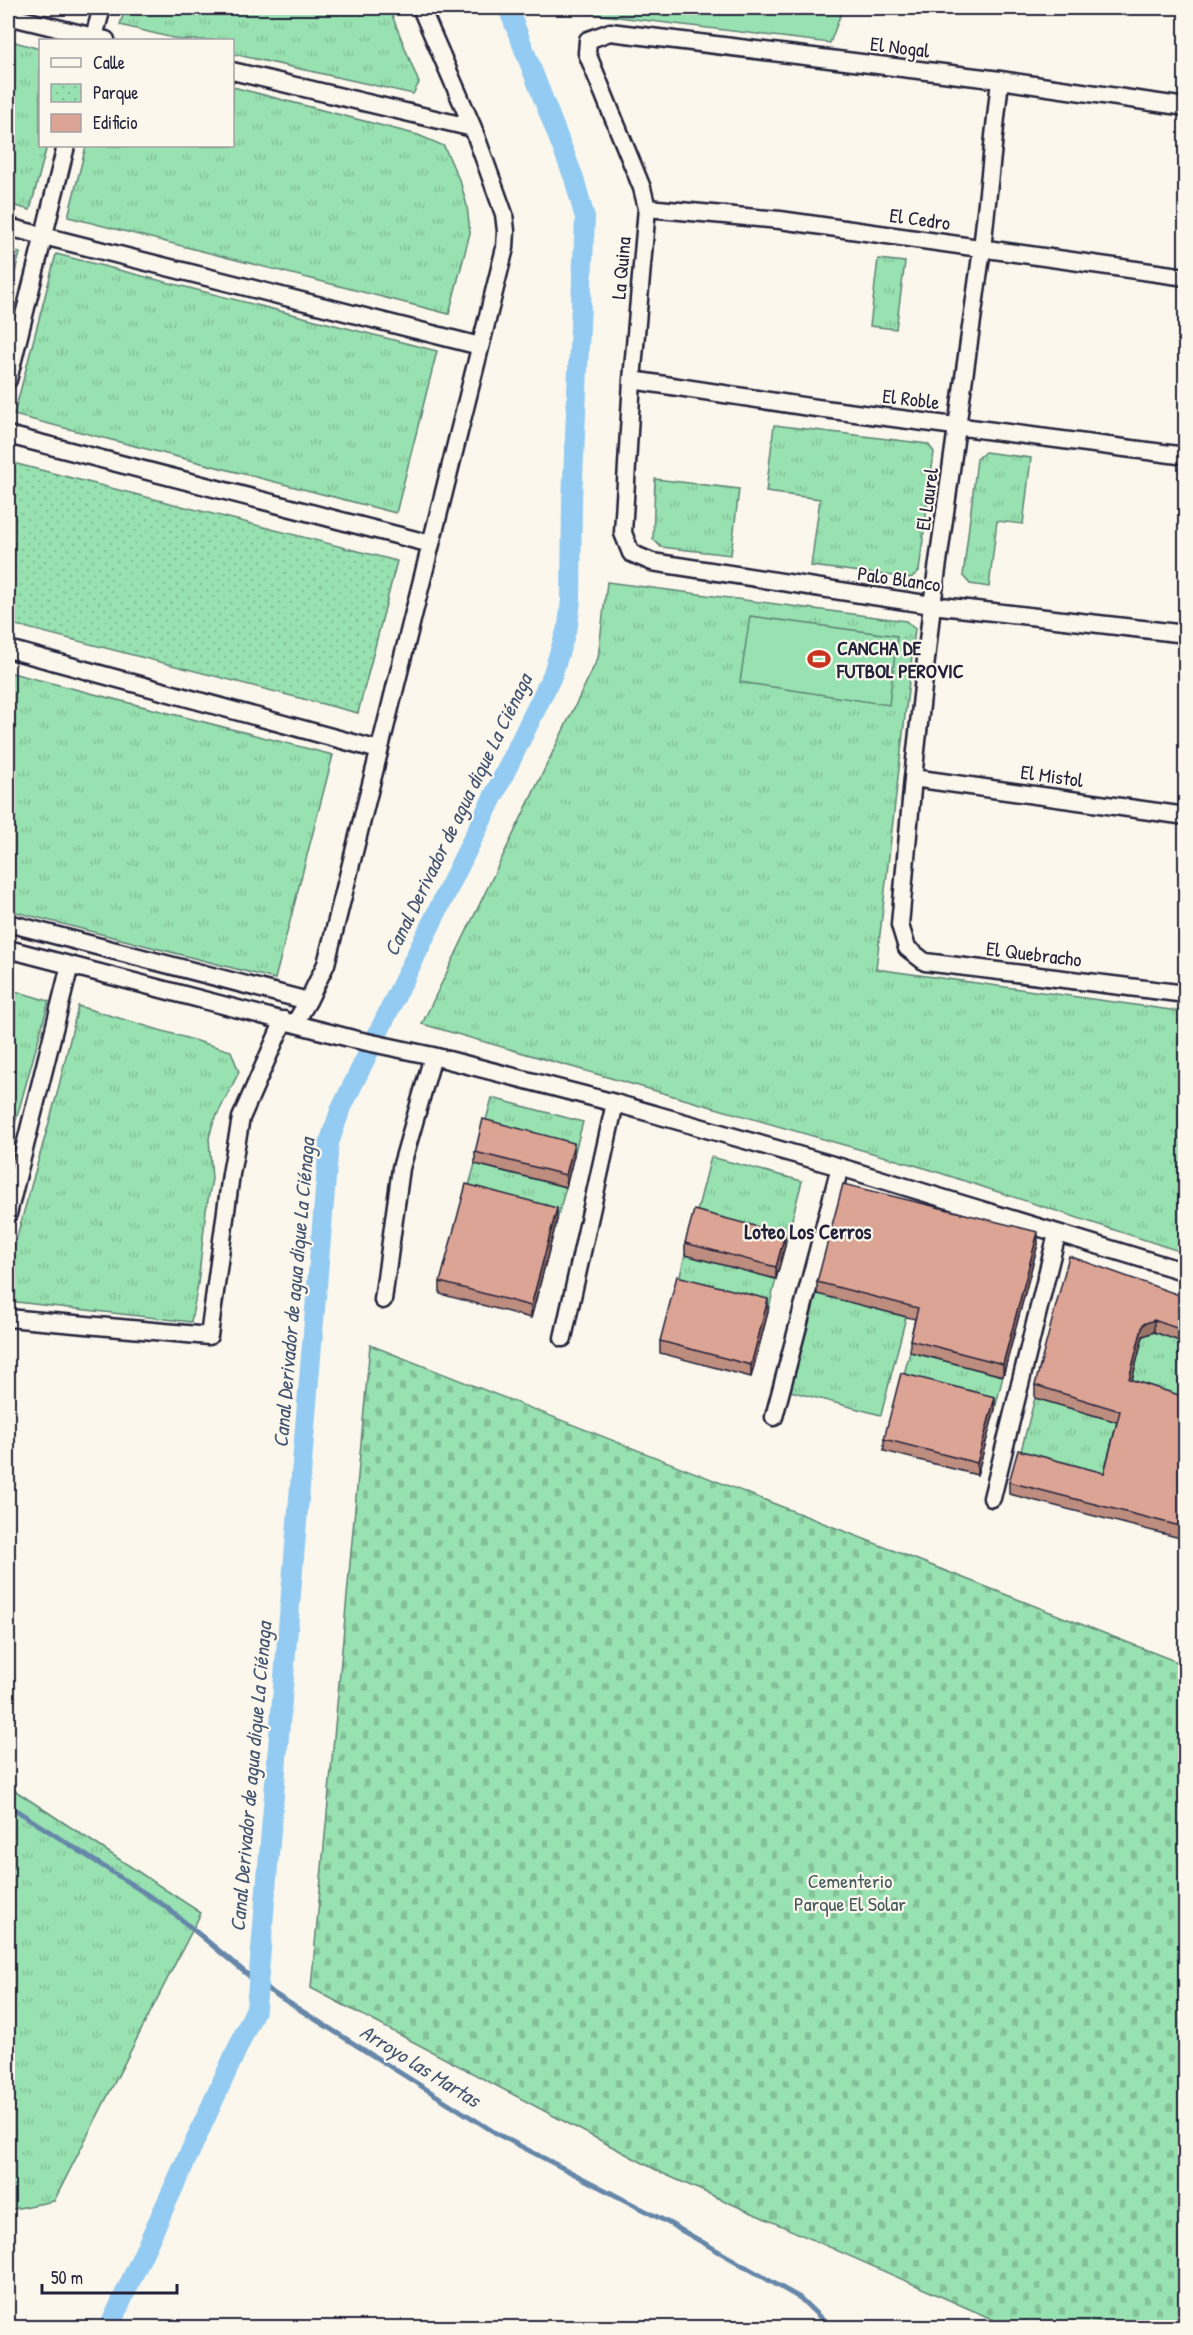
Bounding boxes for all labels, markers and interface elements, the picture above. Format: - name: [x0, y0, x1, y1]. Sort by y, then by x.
- street label: El Nogal: [869, 29, 932, 64]
- legend: [39, 39, 234, 147]
- text: Calle: [93, 50, 125, 75]
- text: Parque: [93, 80, 138, 105]
- text: Edificio: [93, 110, 137, 135]
- street label: El Cedro: [888, 201, 952, 236]
- street label: La Quina: [604, 236, 637, 300]
- street label: El Roble: [881, 382, 941, 415]
- street label: El Laurel: [909, 465, 944, 532]
- street label: Palo Blanco: [856, 559, 942, 598]
- place label: CANCHA DE FUTBOL PEROVIC: [836, 634, 964, 684]
- sports icon: CANCHA DE FUTBOL PEROVIC: [806, 646, 832, 672]
- water label: Canal Derivador de agua dique La Ciénaga: [376, 666, 540, 961]
- street label: El Mistol: [1019, 758, 1086, 793]
- street label: El Quebracho: [985, 934, 1083, 973]
- water label: Canal Derivador de agua dique La Ciénaga: [266, 1134, 322, 1449]
- district label: Loteo Los Cerros: [745, 1217, 871, 1246]
- water label: Canal Derivador de agua dique La Ciénaga: [223, 1618, 279, 1933]
- park label: Cementerio Parque El Solar: [794, 1867, 906, 1917]
- water label: Arroyo las Martas: [355, 2017, 487, 2115]
- scale bar: [42, 2257, 177, 2295]
- text: 50 m: [51, 2265, 83, 2290]

